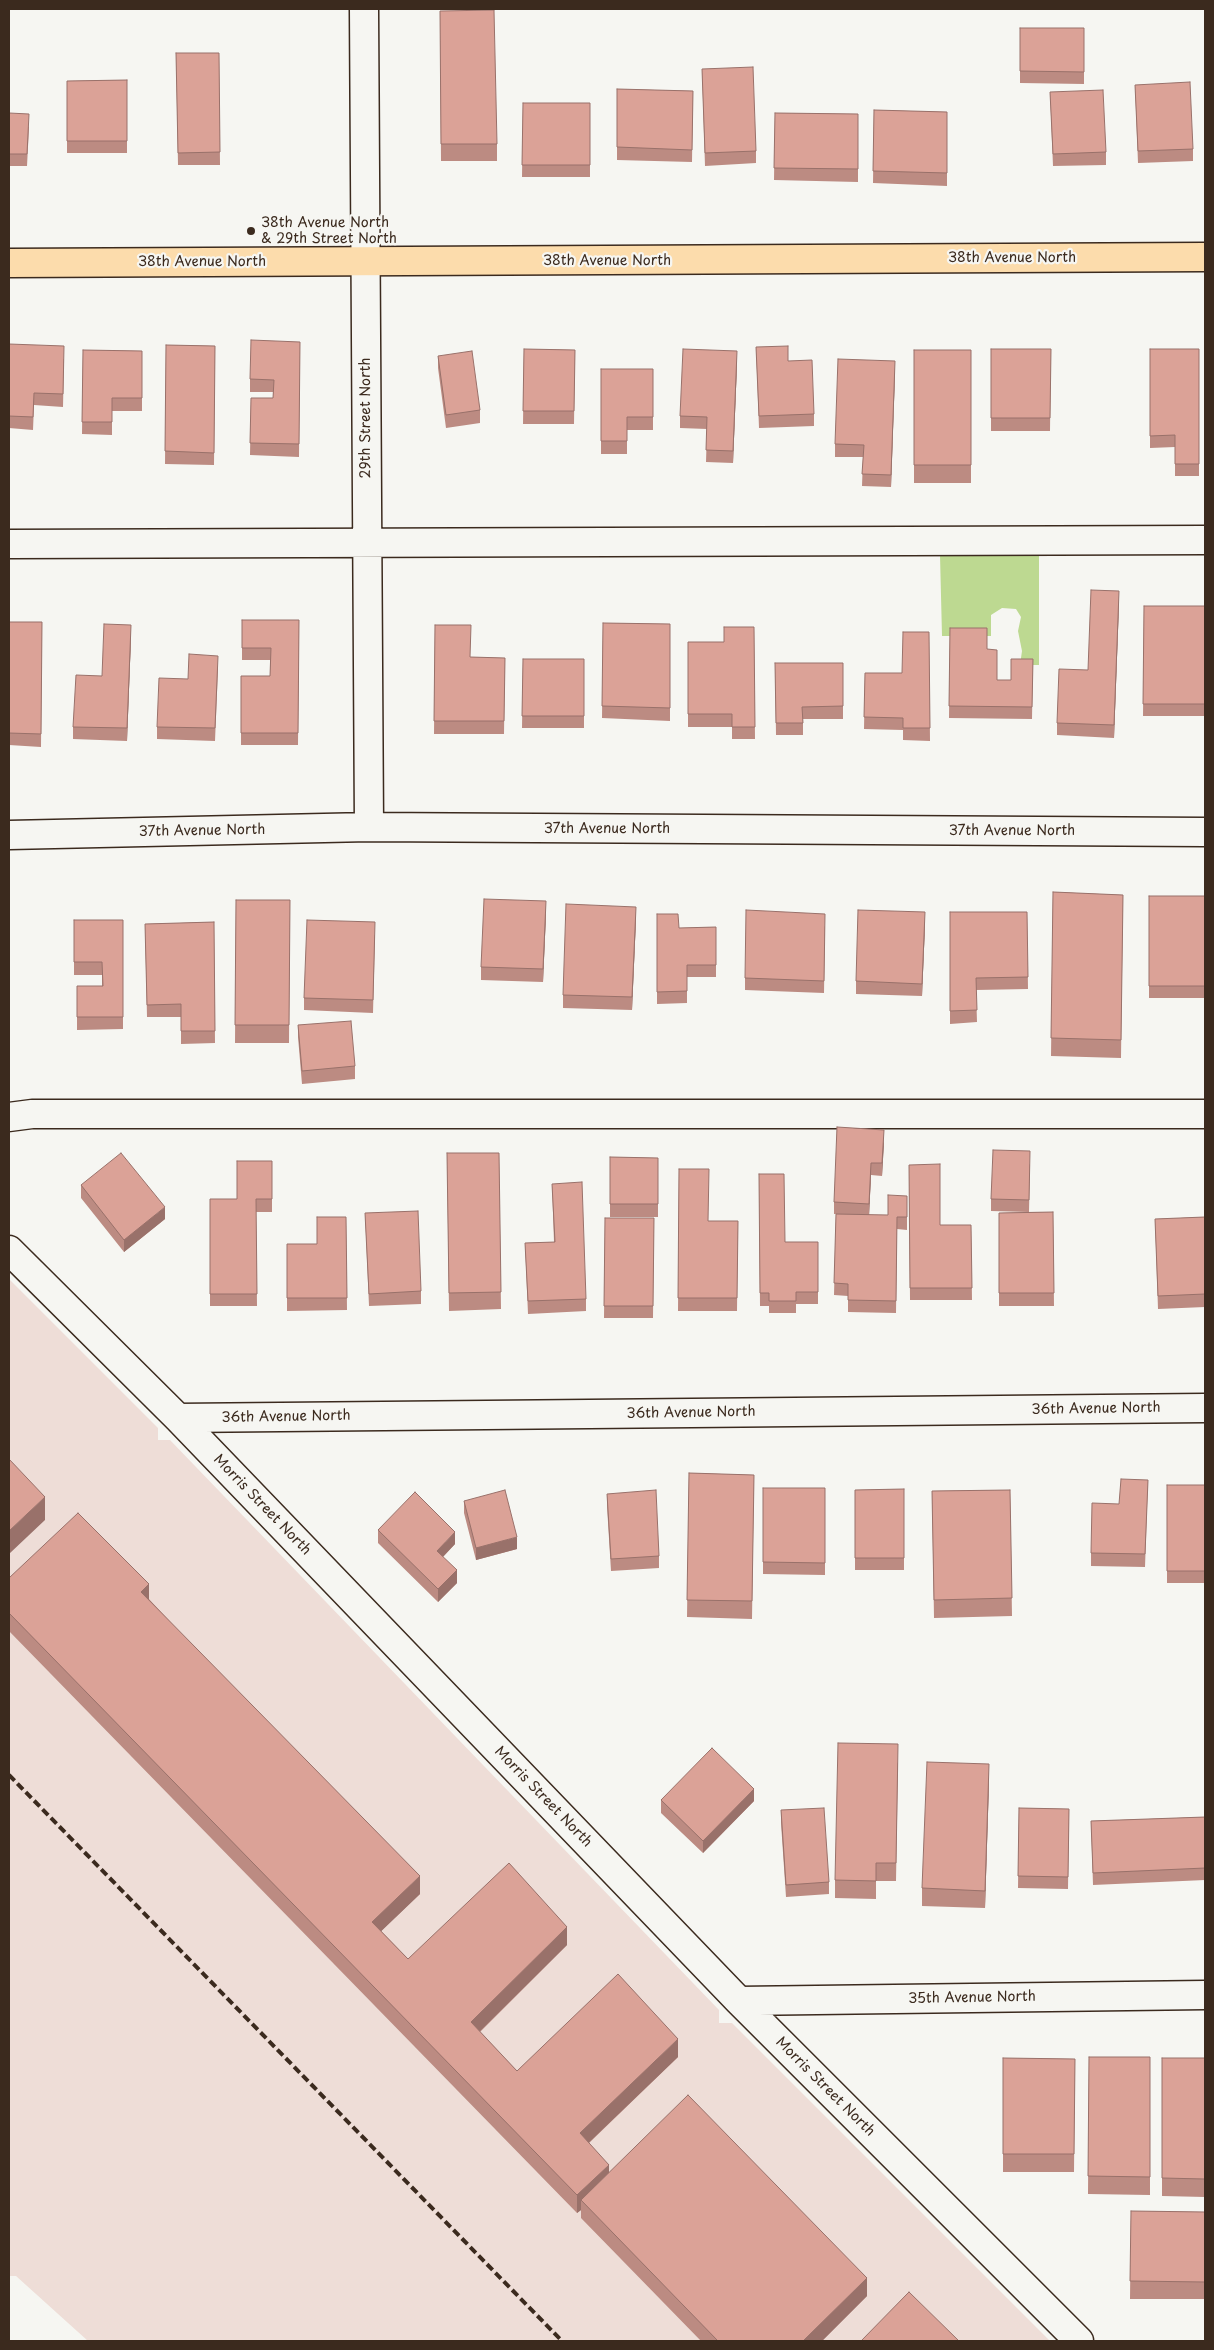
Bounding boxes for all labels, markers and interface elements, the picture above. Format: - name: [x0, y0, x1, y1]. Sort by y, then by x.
- place label: 38th Avenue North & 29th Street North: [261, 215, 397, 248]
- marker: 38th Avenue North & 29th Street North: [245, 225, 257, 237]
- street label: 38th Avenue North: [948, 250, 1076, 266]
- street label: 38th Avenue North: [543, 253, 671, 269]
- street label: 38th Avenue North: [138, 254, 266, 270]
- street label: 29th Street North: [358, 358, 374, 478]
- street label: 37th Avenue North: [139, 821, 265, 841]
- street label: 37th Avenue North: [544, 821, 670, 837]
- street label: 37th Avenue North: [949, 823, 1075, 839]
- street label: 36th Avenue North: [1031, 1399, 1161, 1419]
- street label: 36th Avenue North: [626, 1403, 756, 1423]
- street label: 36th Avenue North: [221, 1407, 351, 1427]
- street label: Morris Street North: [210, 1451, 314, 1559]
- street label: Morris Street North: [491, 1743, 595, 1851]
- street label: 35th Avenue North: [908, 1988, 1036, 2008]
- street label: Morris Street North: [772, 2034, 878, 2140]

